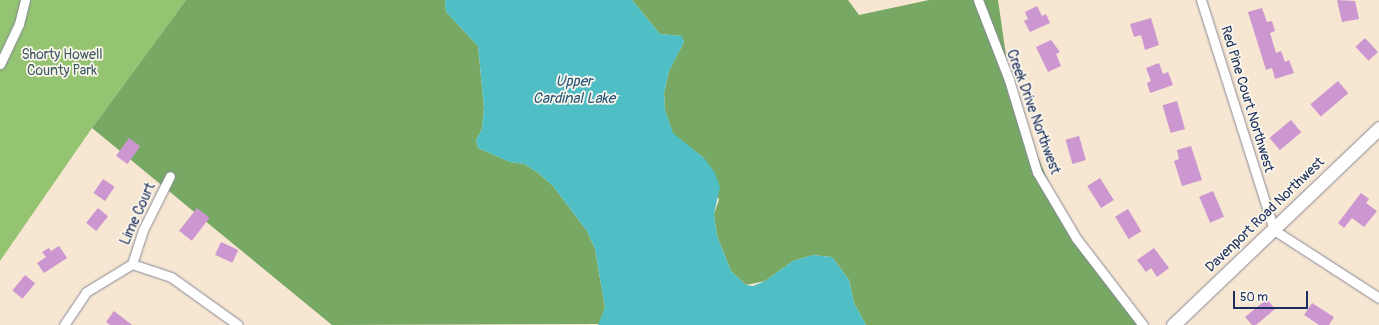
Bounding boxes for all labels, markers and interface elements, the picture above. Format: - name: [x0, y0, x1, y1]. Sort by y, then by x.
- street label: Red Pine Court Northwest: [1217, 24, 1277, 174]
- park label: Shorty Howell County Park: [21, 47, 103, 80]
- street label: Creek Drive Northwest: [1003, 47, 1063, 177]
- water label: Upper Cardinal Lake: [533, 72, 615, 107]
- street label: Davenport Road Northwest: [1202, 154, 1328, 276]
- street label: Lime Court: [117, 180, 159, 248]
- scale bar: [1235, 283, 1310, 309]
- text: 50 m: [1240, 290, 1268, 305]

